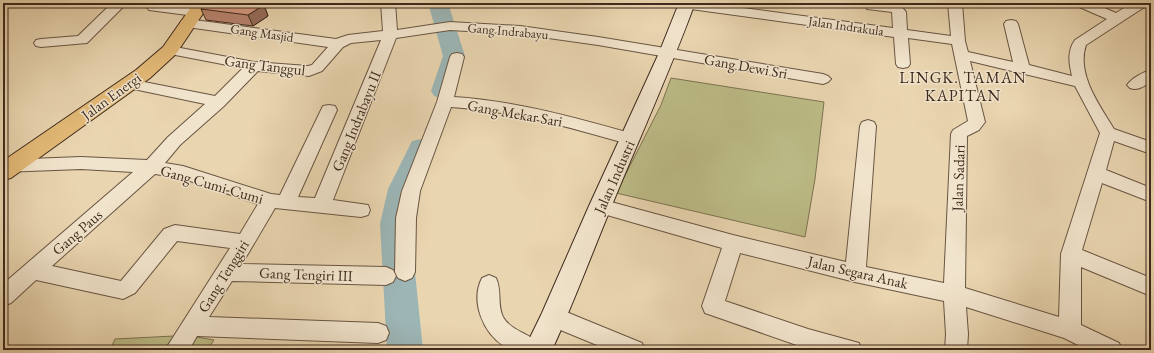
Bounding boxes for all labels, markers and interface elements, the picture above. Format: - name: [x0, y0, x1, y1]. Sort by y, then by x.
- street label: Jalan Indrakula: [806, 12, 886, 40]
- street label: Gang Indrabayu: [467, 19, 549, 43]
- street label: Gang Masjid: [229, 20, 295, 46]
- street label: Gang Dewi Sri: [703, 49, 789, 83]
- street label: Gang Tanggul: [223, 51, 307, 79]
- district label: LINGK. TAMAN KAPITAN: [899, 67, 1027, 106]
- street label: Jalan Energi: [76, 68, 145, 125]
- street label: Gang Indrabayu II: [327, 68, 385, 174]
- street label: Gang Mekar Sari: [466, 95, 564, 131]
- street label: Jalan Industri: [589, 137, 639, 218]
- street label: Jalan Sadari: [947, 144, 969, 214]
- street label: Gang Cumi-Cumi: [158, 160, 266, 208]
- street label: Gang Paus: [48, 205, 106, 259]
- street label: Gang Tenggiri: [193, 236, 253, 316]
- street label: Jalan Segara Anak: [804, 251, 911, 293]
- street label: Gang Tengiri III: [259, 263, 353, 285]

